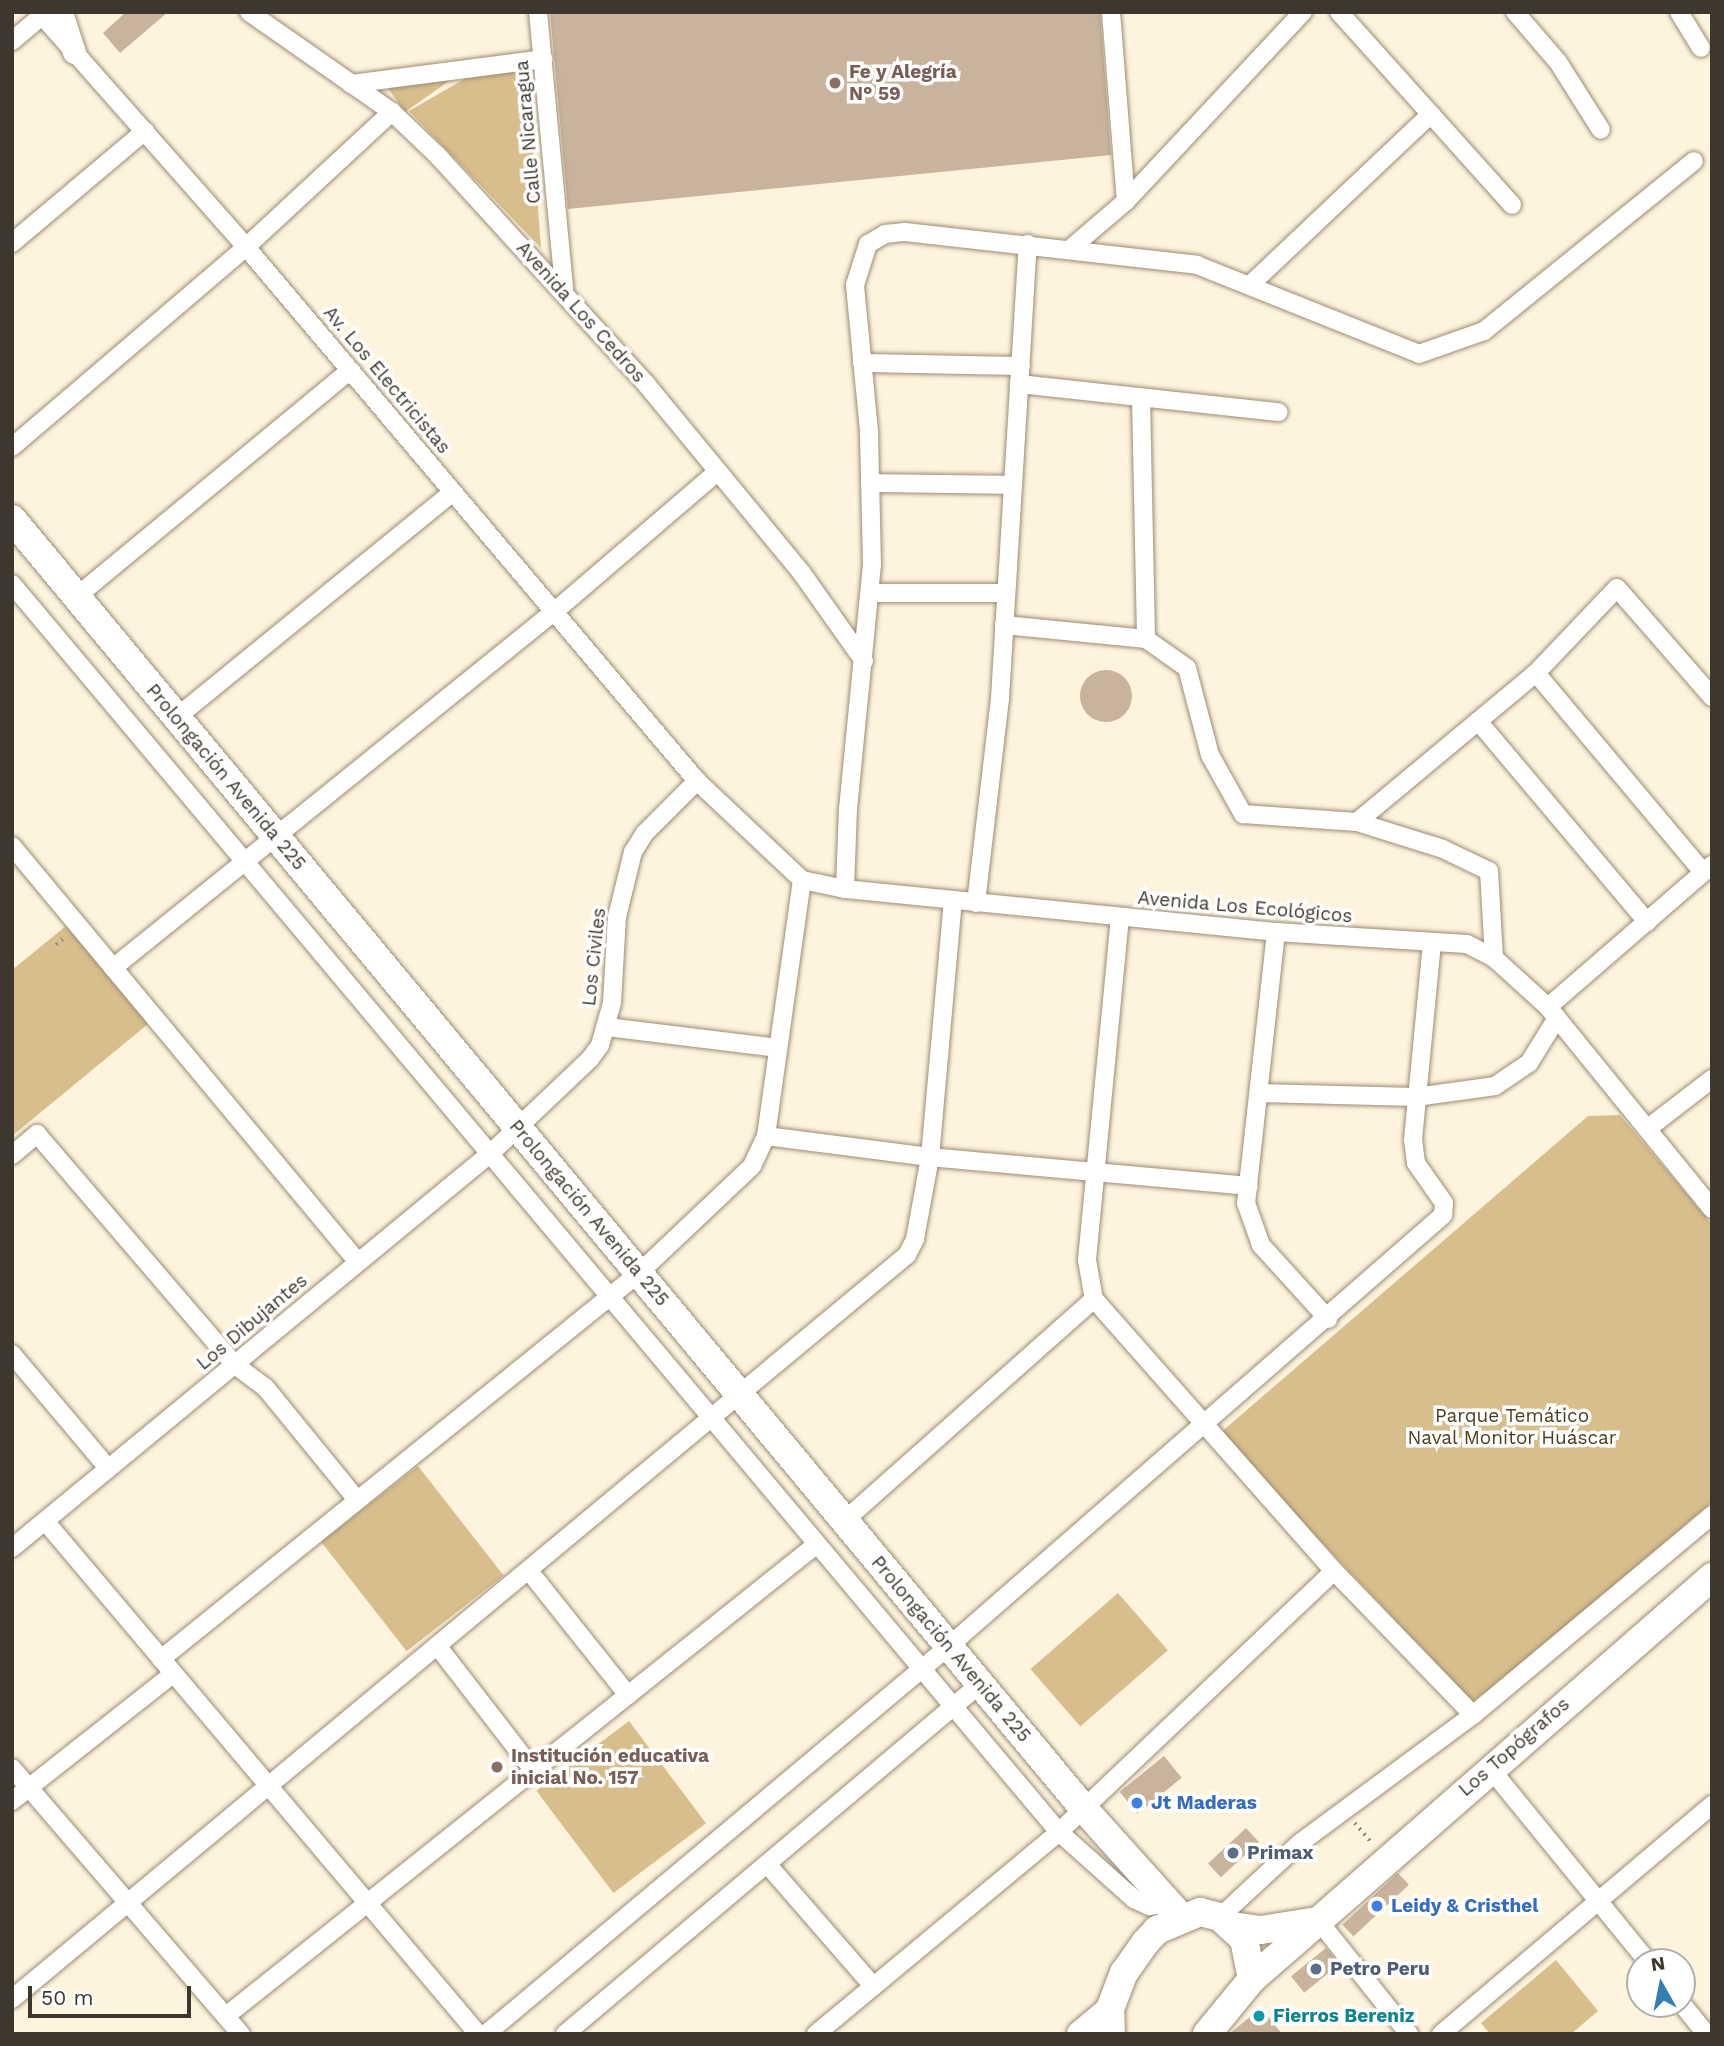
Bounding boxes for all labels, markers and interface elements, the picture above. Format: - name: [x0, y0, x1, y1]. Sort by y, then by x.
- street label: Calle Nicaragua: [510, 59, 546, 205]
- place label: Fe y Alegría N° 59: [849, 61, 958, 105]
- marker: Fe y Alegría N° 59: [827, 75, 843, 91]
- street label: Avenida Los Cedros: [511, 237, 651, 387]
- street label: Av. Los Electricistas: [319, 302, 455, 458]
- street label: Prolongación Avenida 225: [141, 679, 311, 875]
- street label: Avenida Los Ecológicos: [1136, 886, 1354, 928]
- street label: Los Civiles: [577, 907, 611, 1007]
- street label: Prolongación Avenida 225: [504, 1115, 674, 1311]
- street label: Los Dibujantes: [192, 1269, 312, 1375]
- park label: Parque Temático Naval Monitor Huáscar: [1407, 1405, 1617, 1449]
- street label: Prolongación Avenida 225: [866, 1551, 1036, 1747]
- street label: Los Topógrafos: [1454, 1692, 1574, 1802]
- place label: Institución educativa inicial No. 157: [511, 1745, 709, 1789]
- marker: Institución educativa inicial No. 157: [489, 1759, 505, 1775]
- place label: Jt Maderas: [1151, 1792, 1257, 1814]
- marker: Jt Maderas: [1129, 1795, 1145, 1811]
- place label: Primax: [1247, 1842, 1313, 1864]
- marker: Primax: [1225, 1845, 1241, 1861]
- place label: Leidy & Cristhel: [1391, 1895, 1539, 1917]
- marker: Leidy & Cristhel: [1369, 1898, 1385, 1914]
- north arrow: [1626, 1948, 1696, 2018]
- text: N: [1649, 1951, 1667, 1976]
- place label: Petro Peru: [1330, 1958, 1430, 1980]
- marker: Petro Peru: [1308, 1961, 1324, 1977]
- scale bar: [32, 1972, 194, 2016]
- text: 50 m: [41, 1985, 93, 2010]
- place label: Fierros Bereniz: [1273, 2005, 1414, 2027]
- marker: Fierros Bereniz: [1251, 2008, 1267, 2024]

